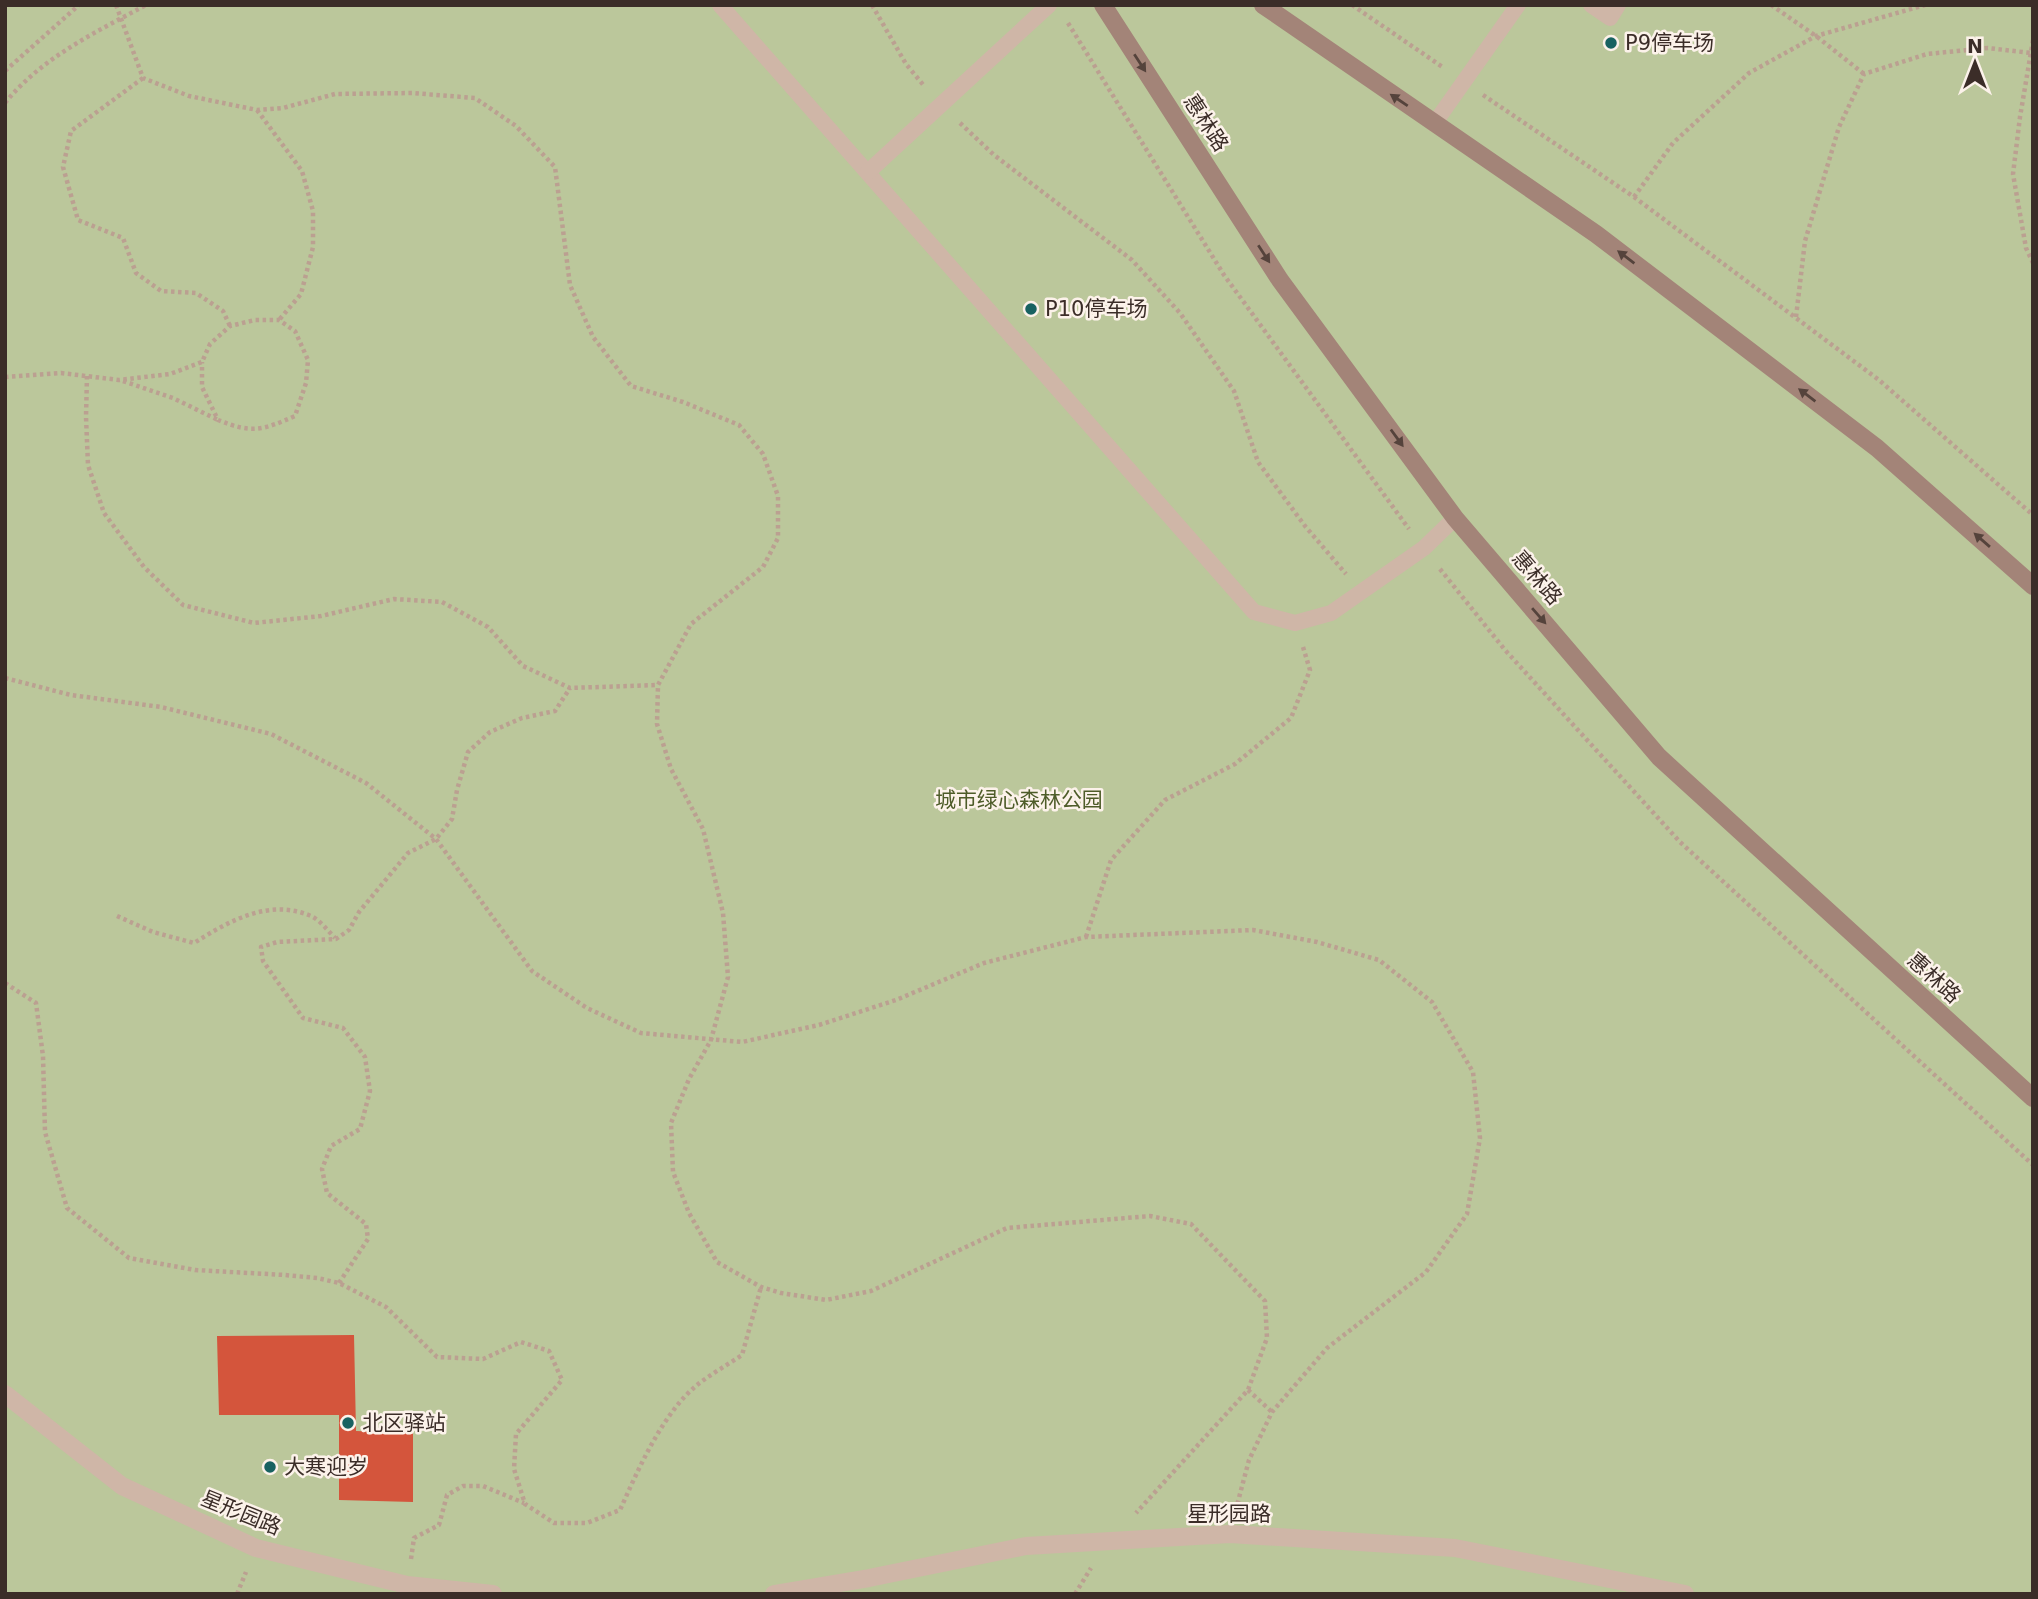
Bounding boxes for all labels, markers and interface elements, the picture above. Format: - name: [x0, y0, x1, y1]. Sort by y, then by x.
- north arrow: [1940, 28, 2010, 98]
- place label: P9停车场: [1625, 31, 1714, 55]
- marker: P9停车场: [1603, 35, 1619, 51]
- text: N: [1967, 35, 1983, 57]
- one-way arrow: [1134, 53, 1147, 72]
- street label: 惠林路: [1179, 90, 1233, 156]
- one-way arrow: [1390, 93, 1408, 107]
- one-way arrow: [1257, 244, 1270, 264]
- one-way arrow: [1618, 249, 1636, 264]
- place label: P10停车场: [1045, 297, 1147, 321]
- marker: P10停车场: [1023, 301, 1039, 317]
- one-way arrow: [1798, 388, 1816, 402]
- one-way arrow: [1389, 429, 1403, 447]
- one-way arrow: [1973, 532, 1991, 548]
- street label: 惠林路: [1507, 546, 1567, 610]
- one-way arrow: [1531, 607, 1546, 624]
- park label: 城市绿心森林公园: [935, 788, 1103, 812]
- street label: 惠林路: [1903, 948, 1965, 1008]
- place label: 北区驿站: [362, 1411, 446, 1435]
- marker: 北区驿站: [340, 1415, 356, 1431]
- place label: 大寒迎岁: [284, 1455, 368, 1479]
- marker: 大寒迎岁: [262, 1459, 278, 1475]
- street label: 星形园路: [198, 1486, 284, 1540]
- street label: 星形园路: [1187, 1502, 1271, 1526]

